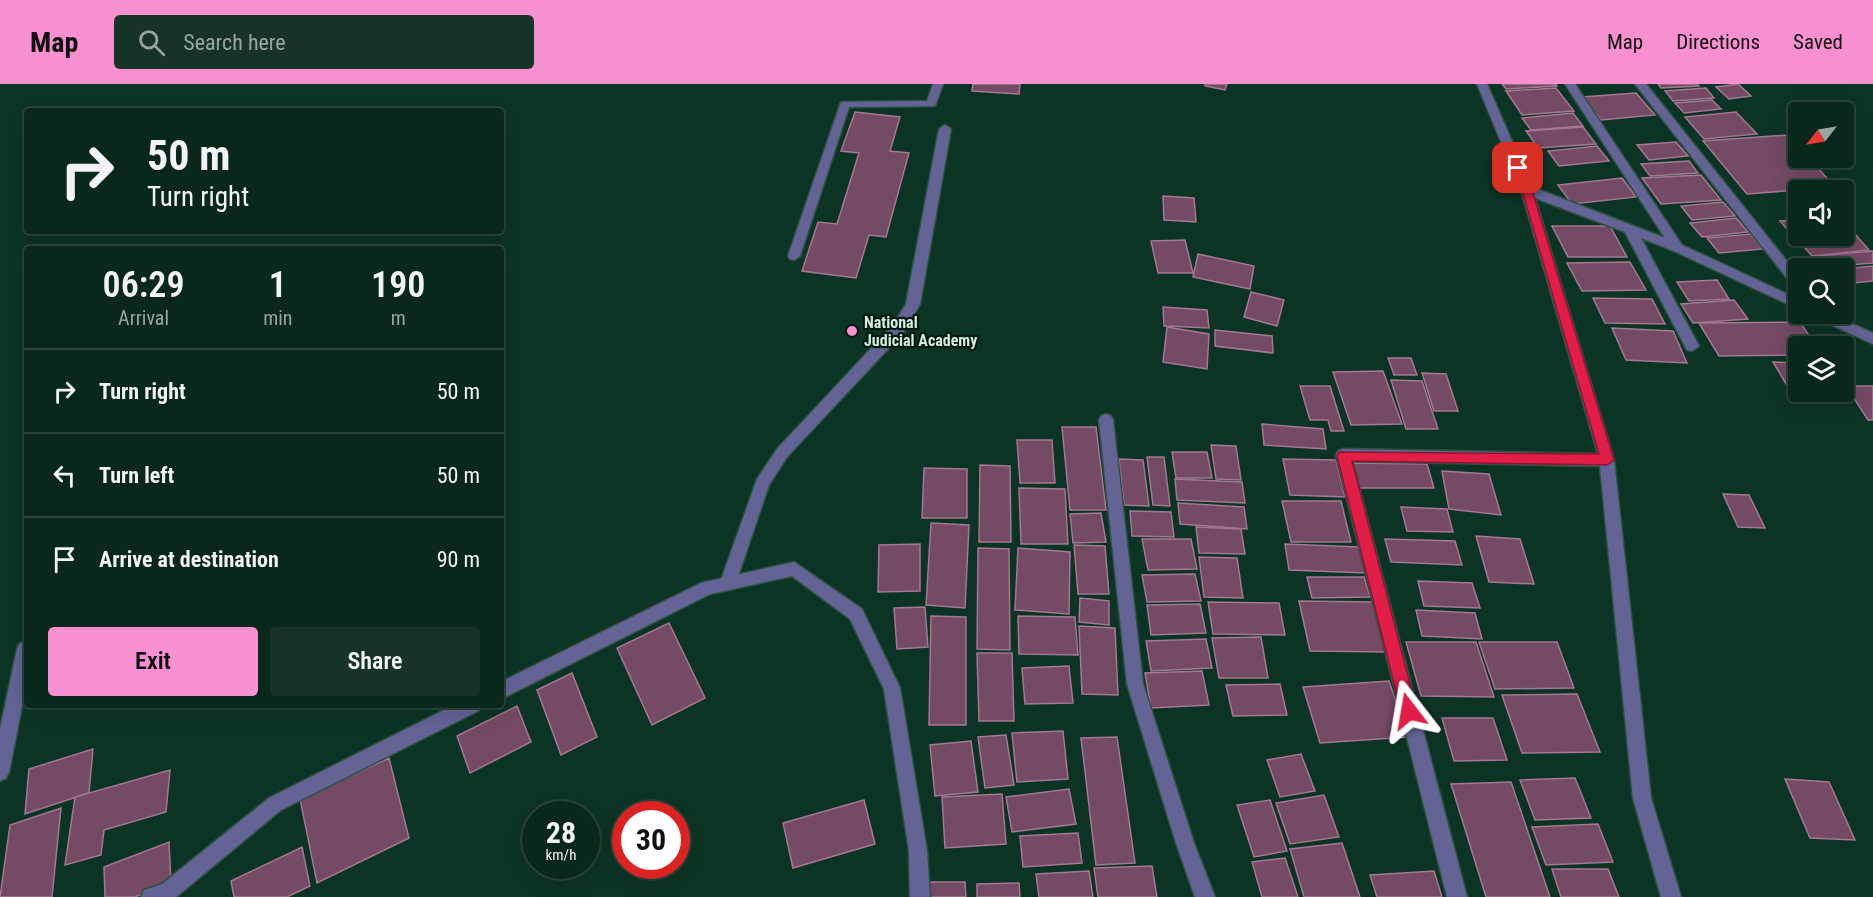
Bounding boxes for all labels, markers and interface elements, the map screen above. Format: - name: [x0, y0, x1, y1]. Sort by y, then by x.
- search box: [114, 15, 534, 69]
- text: Map: [30, 26, 78, 59]
- icon: search: [135, 26, 168, 59]
- text: Search here: [183, 30, 286, 55]
- text: Map: [1607, 30, 1643, 54]
- text: Directions: [1676, 30, 1760, 54]
- text: Saved: [1793, 30, 1843, 54]
- north arrow: [1788, 102, 1854, 168]
- map controls: [1788, 102, 1854, 402]
- text: 50 m: [147, 131, 230, 180]
- icon: right: [48, 132, 126, 210]
- pin: [1492, 142, 1543, 193]
- icon: arrive: [1501, 151, 1534, 184]
- button: sound: [1788, 180, 1854, 246]
- text: Turn right: [147, 181, 249, 213]
- button: search: [1788, 258, 1854, 324]
- text: 06:29: [103, 264, 185, 306]
- text: 1: [269, 264, 287, 306]
- text: 190: [371, 264, 425, 306]
- text: Arrival: [118, 306, 169, 330]
- text: min: [263, 306, 292, 330]
- text: m: [391, 306, 406, 330]
- place label: National Judicial Academy: [864, 313, 977, 350]
- marker: National Judicial Academy: [845, 324, 859, 338]
- button: layers: [1788, 336, 1854, 402]
- icon: right: [48, 375, 81, 408]
- text: Turn right: [99, 379, 186, 404]
- text: 50 m: [437, 379, 480, 404]
- icon: left: [48, 459, 81, 492]
- text: Turn left: [99, 463, 174, 488]
- text: 50 m: [437, 463, 480, 488]
- icon: arrive: [48, 543, 81, 576]
- text: Arrive at destination: [99, 547, 279, 572]
- text: 90 m: [437, 547, 480, 572]
- button: Exit: [48, 627, 258, 696]
- button: Share: [270, 627, 480, 696]
- position arrow: [1377, 679, 1441, 743]
- speed limit sign: 30: [612, 801, 690, 879]
- text: 28: [546, 815, 576, 850]
- text: km/h: [546, 846, 576, 864]

